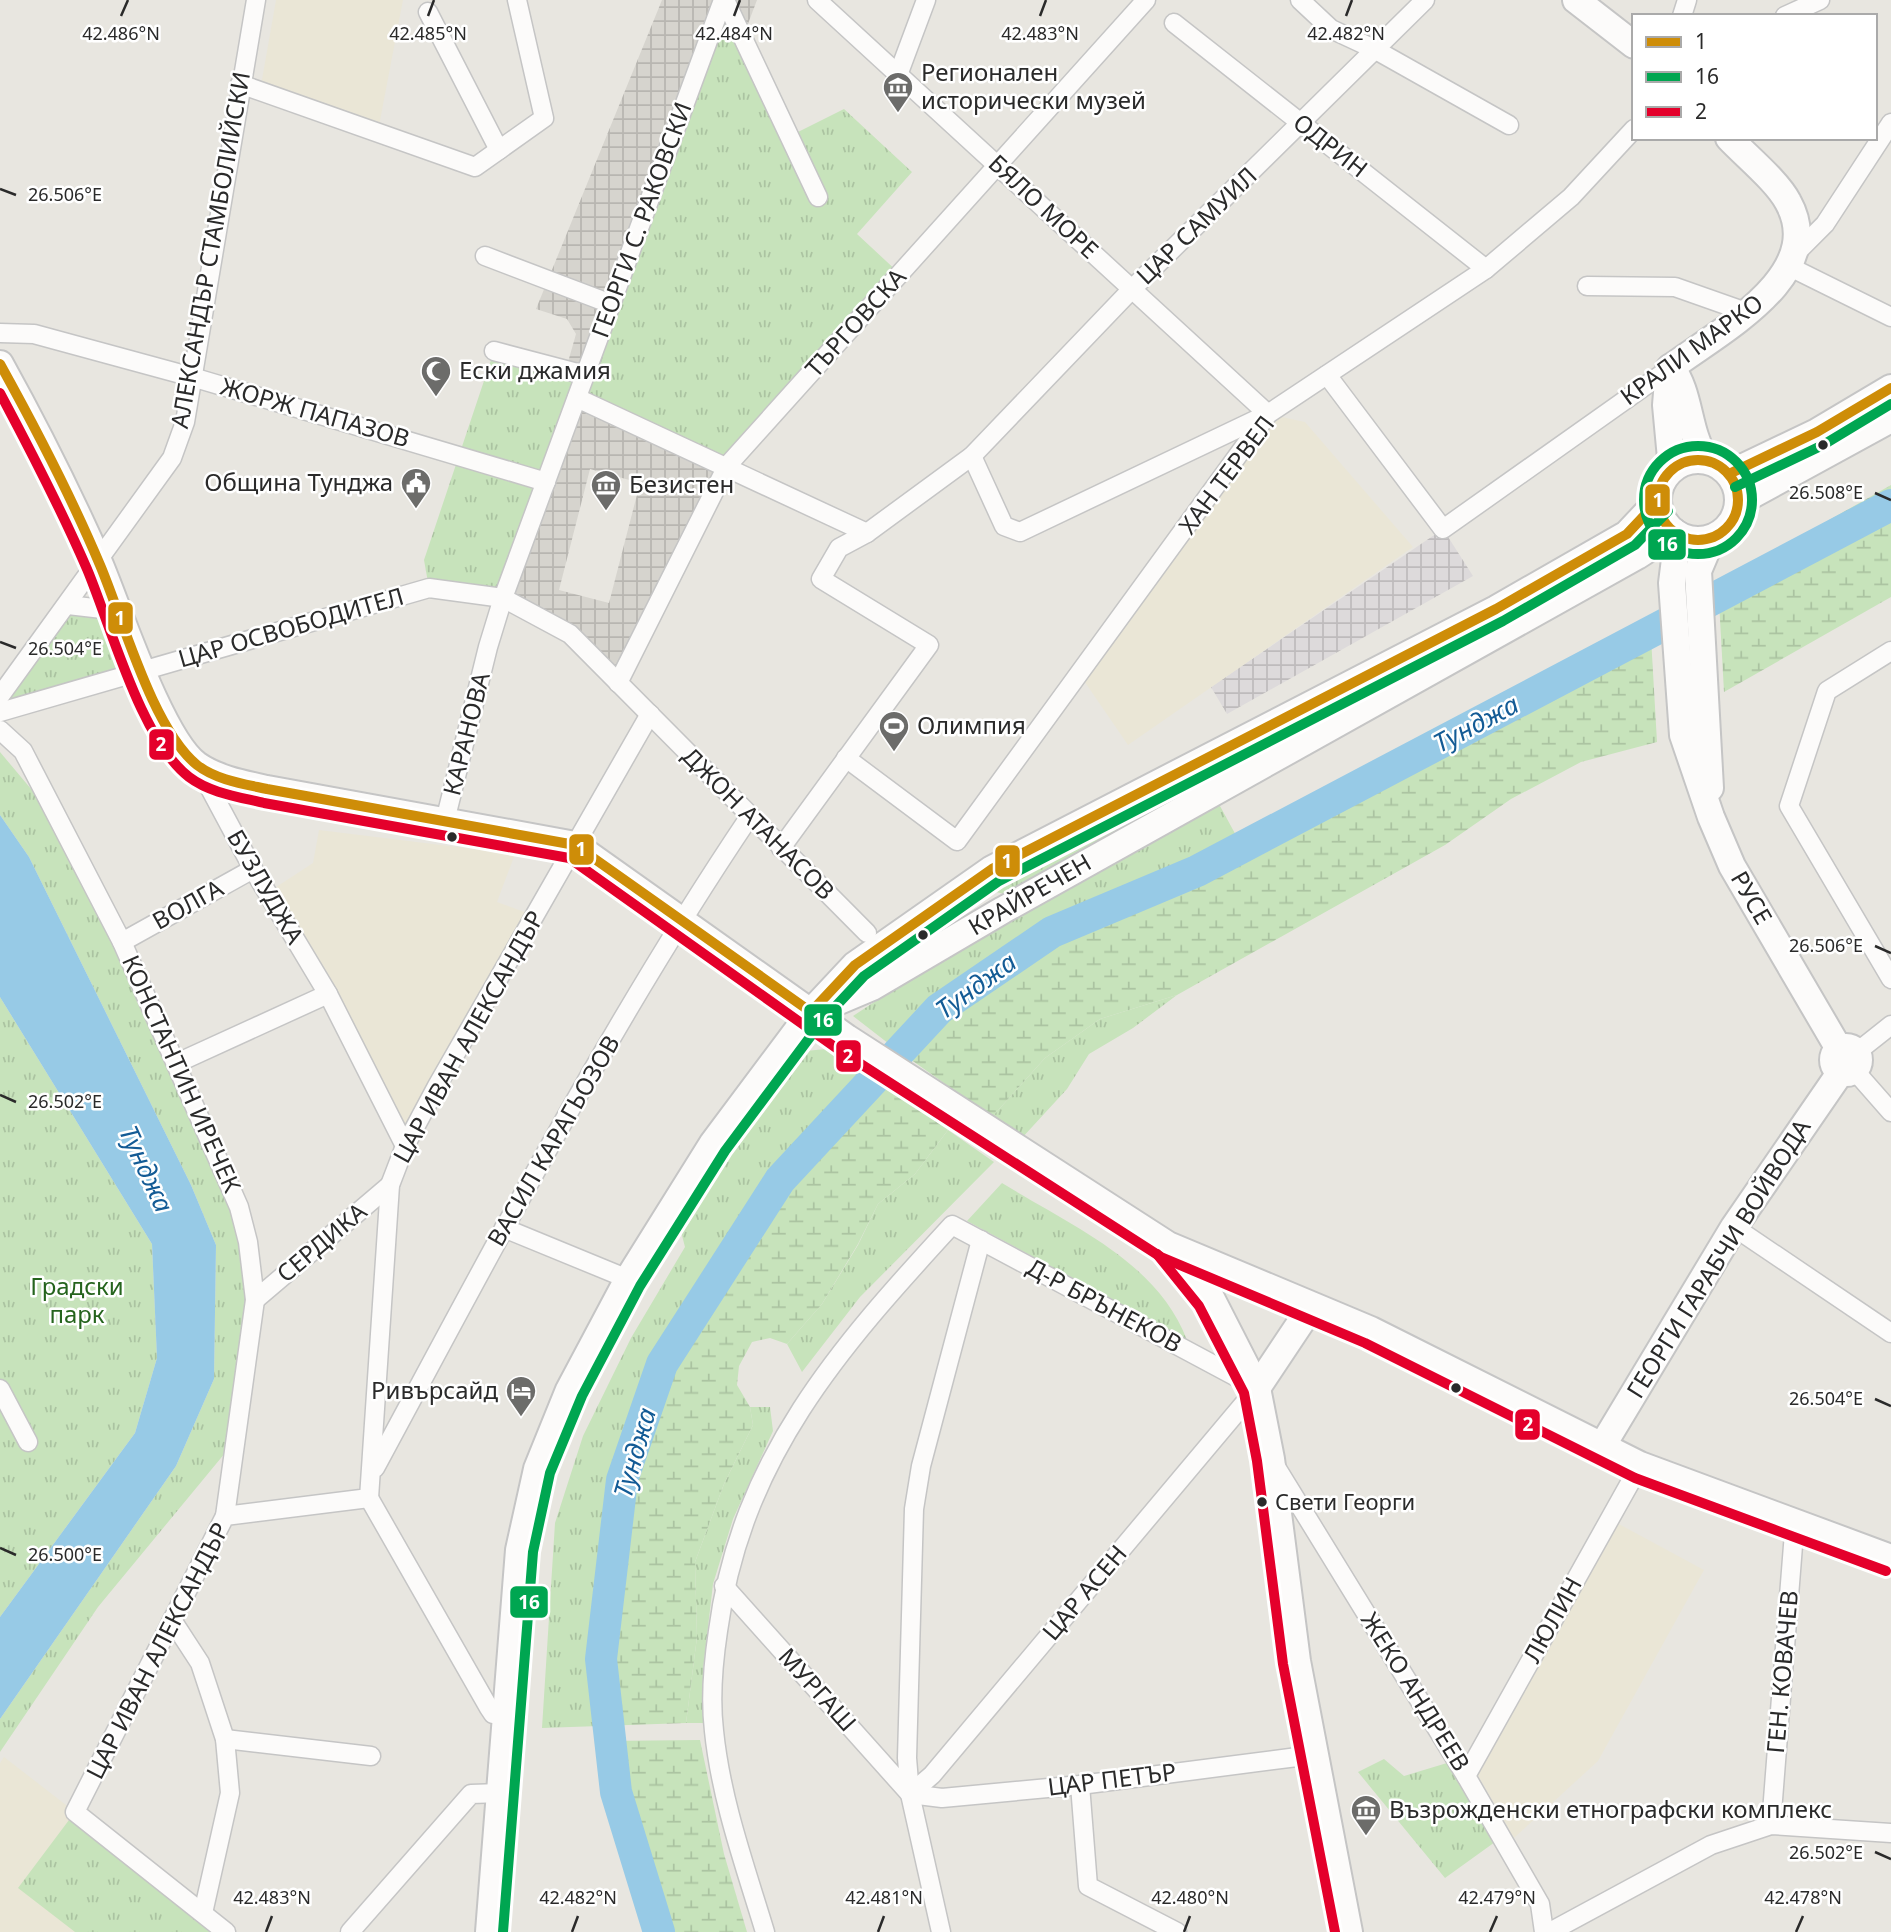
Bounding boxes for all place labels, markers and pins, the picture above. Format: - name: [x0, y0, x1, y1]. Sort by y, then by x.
- place label: Регионален исторически музей: [921, 55, 1146, 116]
- museum icon: Регионален исторически музей: [881, 70, 915, 114]
- place label: Ески джамия: [459, 353, 611, 386]
- mosque icon: Ески джамия: [419, 354, 453, 398]
- unlabelled marker: [1816, 438, 1830, 452]
- place label: Община Тунджа: [204, 465, 393, 498]
- public building icon: Община Тунджа: [399, 466, 433, 510]
- place label: Безистен: [629, 467, 734, 500]
- museum icon: Безистен: [589, 468, 623, 512]
- place label: Олимпия: [917, 708, 1026, 741]
- sports icon: Олимпия: [877, 709, 911, 753]
- unlabelled marker: [445, 830, 459, 844]
- unlabelled marker: [916, 928, 930, 942]
- place label: Ривърсайд: [371, 1373, 498, 1406]
- hotel icon: Ривърсайд: [504, 1374, 538, 1418]
- unlabelled marker: [1449, 1381, 1463, 1395]
- place label: Свети Георги: [1275, 1486, 1415, 1516]
- marker: Свети Георги: [1255, 1495, 1269, 1509]
- place label: Възрожденски етнографски комплекс: [1389, 1792, 1832, 1825]
- museum icon: Възрожденски етнографски комплекс: [1349, 1793, 1383, 1837]

